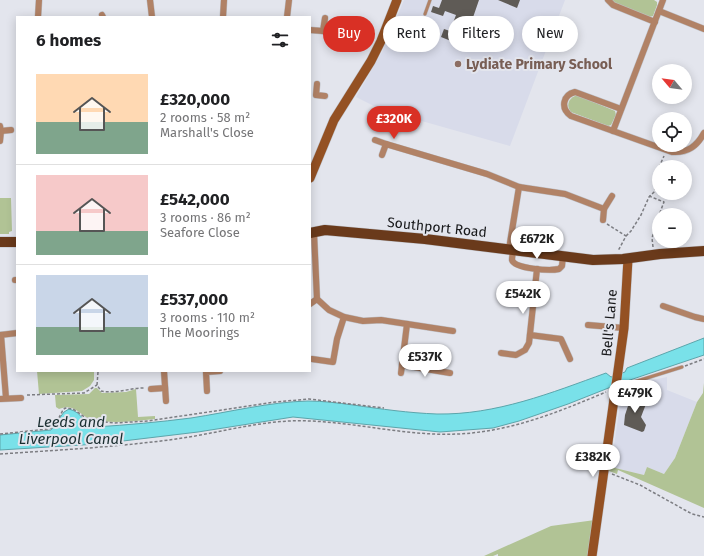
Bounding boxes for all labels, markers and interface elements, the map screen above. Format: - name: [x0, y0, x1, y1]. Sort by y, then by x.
- chip: Buy: [323, 16, 375, 52]
- chip: Rent: [383, 16, 440, 52]
- chip: Filters: [448, 16, 514, 52]
- chip: New: [522, 16, 578, 52]
- icon: filters: [269, 29, 291, 51]
- text: 6 homes: [36, 30, 101, 51]
- place label: Lydiate Primary School: [466, 56, 613, 73]
- marker: Lydiate Primary School: [453, 59, 463, 69]
- north arrow: [652, 64, 692, 104]
- map controls: [652, 64, 692, 248]
- text: £320,000: [160, 89, 230, 110]
- icon: home: [68, 90, 116, 138]
- pin: £320K: [366, 106, 422, 140]
- text: 2 rooms · 58 m²: [160, 110, 250, 125]
- text: £320K: [376, 111, 412, 126]
- button: locate: [652, 112, 692, 152]
- text: Marshall's Close: [160, 125, 254, 140]
- button: +: [652, 160, 692, 200]
- text: £542,000: [160, 189, 230, 210]
- icon: home: [68, 191, 116, 239]
- button: −: [652, 208, 692, 248]
- text: 3 rooms · 86 m²: [160, 210, 251, 225]
- street label: Southport Road: [386, 214, 488, 241]
- text: Seafore Close: [160, 225, 240, 240]
- pin: £672K: [509, 226, 565, 260]
- text: £672K: [520, 231, 554, 246]
- pin: £542K: [495, 281, 551, 315]
- text: £542K: [505, 286, 541, 301]
- text: £537,000: [160, 289, 228, 310]
- street label: Bell's Lane: [598, 289, 621, 357]
- icon: home: [68, 291, 116, 339]
- text: 3 rooms · 110 m²: [160, 310, 255, 325]
- text: The Moorings: [160, 325, 239, 340]
- pin: £537K: [397, 344, 453, 378]
- text: £537K: [408, 349, 442, 364]
- pin: £479K: [607, 380, 663, 414]
- text: £479K: [618, 385, 653, 400]
- water label: Leeds and Liverpool Canal: [19, 413, 123, 448]
- pin: £382K: [565, 444, 621, 478]
- text: £382K: [575, 449, 611, 464]

